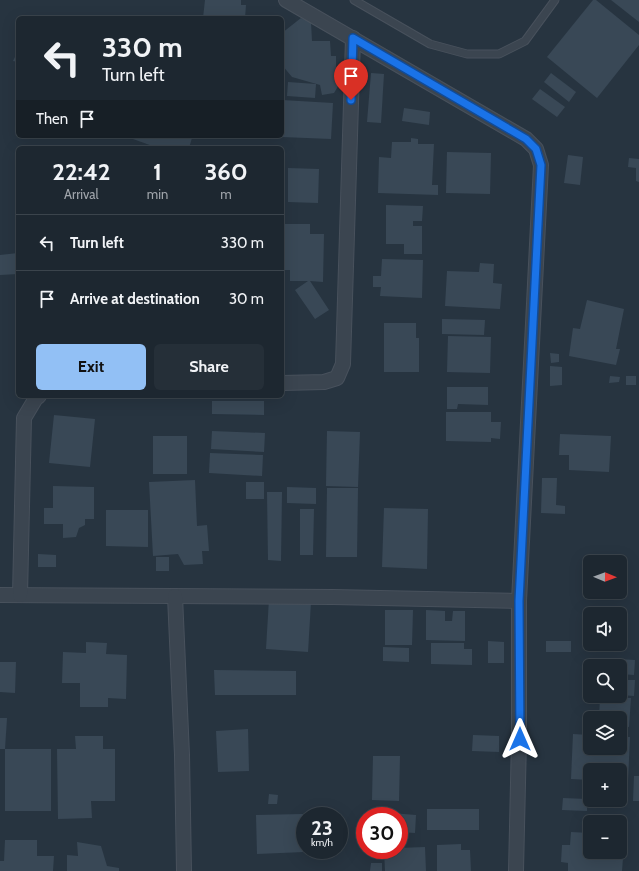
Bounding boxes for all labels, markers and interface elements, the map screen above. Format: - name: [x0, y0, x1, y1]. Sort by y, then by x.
- text: 330 m: [102, 30, 183, 64]
- icon: left: [36, 32, 88, 84]
- pin: [334, 59, 368, 100]
- text: Turn left: [102, 64, 165, 86]
- icon: arrive: [340, 65, 362, 87]
- icon: arrive: [76, 108, 98, 130]
- text: Then: [36, 110, 68, 128]
- text: 22:42: [52, 157, 111, 186]
- text: 1: [153, 157, 162, 186]
- text: 360: [204, 157, 248, 186]
- text: Arrival: [64, 186, 99, 202]
- text: min: [147, 186, 168, 202]
- text: m: [220, 186, 232, 202]
- icon: left: [36, 232, 58, 254]
- text: Turn left: [70, 234, 124, 252]
- text: 330 m: [221, 234, 264, 252]
- icon: arrive: [36, 288, 58, 310]
- text: Arrive at destination: [70, 290, 200, 308]
- text: 30 m: [229, 290, 264, 308]
- button: Exit: [36, 344, 146, 390]
- button: Share: [154, 344, 264, 390]
- north arrow: [583, 555, 627, 599]
- map controls: [583, 555, 627, 859]
- button: sound: [583, 607, 627, 651]
- button: search: [583, 659, 627, 703]
- button: layers: [583, 711, 627, 755]
- position arrow: [499, 718, 541, 760]
- button: +: [583, 763, 627, 807]
- speed limit sign: 30: [356, 807, 408, 859]
- button: −: [583, 815, 627, 859]
- text: 23: [311, 816, 333, 840]
- text: km/h: [311, 836, 333, 849]

